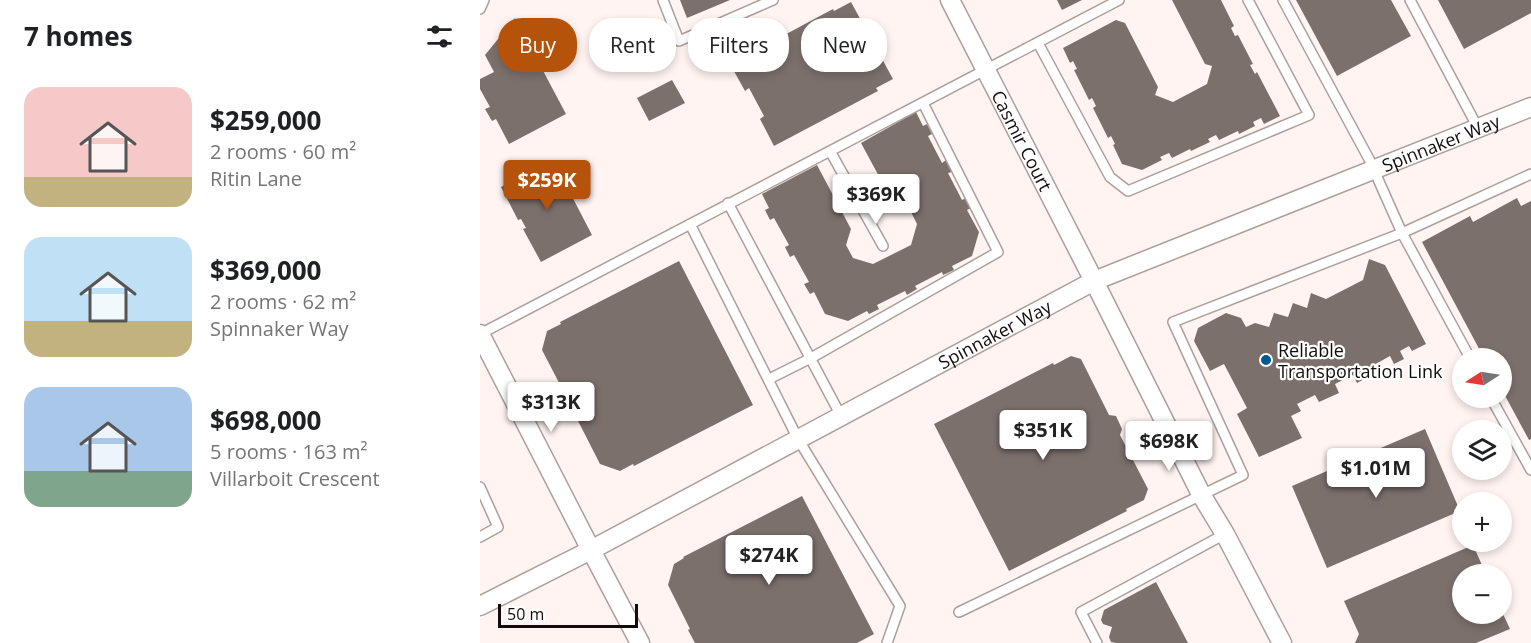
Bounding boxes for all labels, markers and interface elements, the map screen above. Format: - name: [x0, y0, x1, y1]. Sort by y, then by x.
- text: 7 homes: [24, 18, 133, 54]
- chip: Buy: [498, 18, 577, 72]
- chip: Rent: [589, 18, 676, 72]
- chip: Filters: [688, 18, 789, 72]
- chip: New: [801, 18, 887, 72]
- icon: filters: [423, 20, 456, 53]
- street label: Casmir Court: [986, 86, 1058, 195]
- text: $259,000: [210, 102, 321, 138]
- street label: Spinnaker Way: [1378, 108, 1504, 177]
- icon: home: [72, 111, 144, 183]
- text: 2 rooms · 60 m²: [210, 138, 356, 165]
- pin: $259K: [505, 160, 589, 211]
- text: Ritin Lane: [210, 165, 302, 192]
- text: $259K: [517, 166, 577, 193]
- pin: $369K: [834, 174, 918, 225]
- text: $369K: [846, 180, 906, 207]
- text: $369,000: [210, 252, 321, 288]
- icon: home: [72, 261, 144, 333]
- text: 2 rooms · 62 m²: [210, 288, 356, 315]
- street label: Spinnaker Way: [934, 294, 1056, 374]
- text: Spinnaker Way: [210, 315, 349, 342]
- place label: Reliable Transportation Link: [1278, 338, 1443, 383]
- north arrow: [1452, 348, 1512, 408]
- map controls: [1452, 348, 1512, 624]
- marker: Reliable Transportation Link: [1259, 353, 1273, 367]
- pin: $313K: [509, 382, 593, 433]
- text: $313K: [521, 388, 581, 415]
- text: $698,000: [210, 402, 321, 438]
- pin: $351K: [1001, 410, 1085, 461]
- icon: home: [72, 411, 144, 483]
- text: $351K: [1013, 416, 1073, 443]
- button: layers: [1452, 420, 1512, 480]
- pin: $698K: [1127, 421, 1211, 472]
- text: $698K: [1139, 427, 1199, 454]
- text: 5 rooms · 163 m²: [210, 438, 368, 465]
- pin: $1.01M: [1327, 448, 1425, 499]
- text: $1.01M: [1341, 454, 1411, 481]
- text: Villarboit Crescent: [210, 465, 380, 492]
- button: +: [1452, 492, 1512, 552]
- pin: $274K: [727, 535, 811, 586]
- text: $274K: [739, 541, 799, 568]
- button: −: [1452, 564, 1512, 624]
- scale bar: [498, 601, 638, 628]
- text: 50 m: [507, 603, 544, 625]

